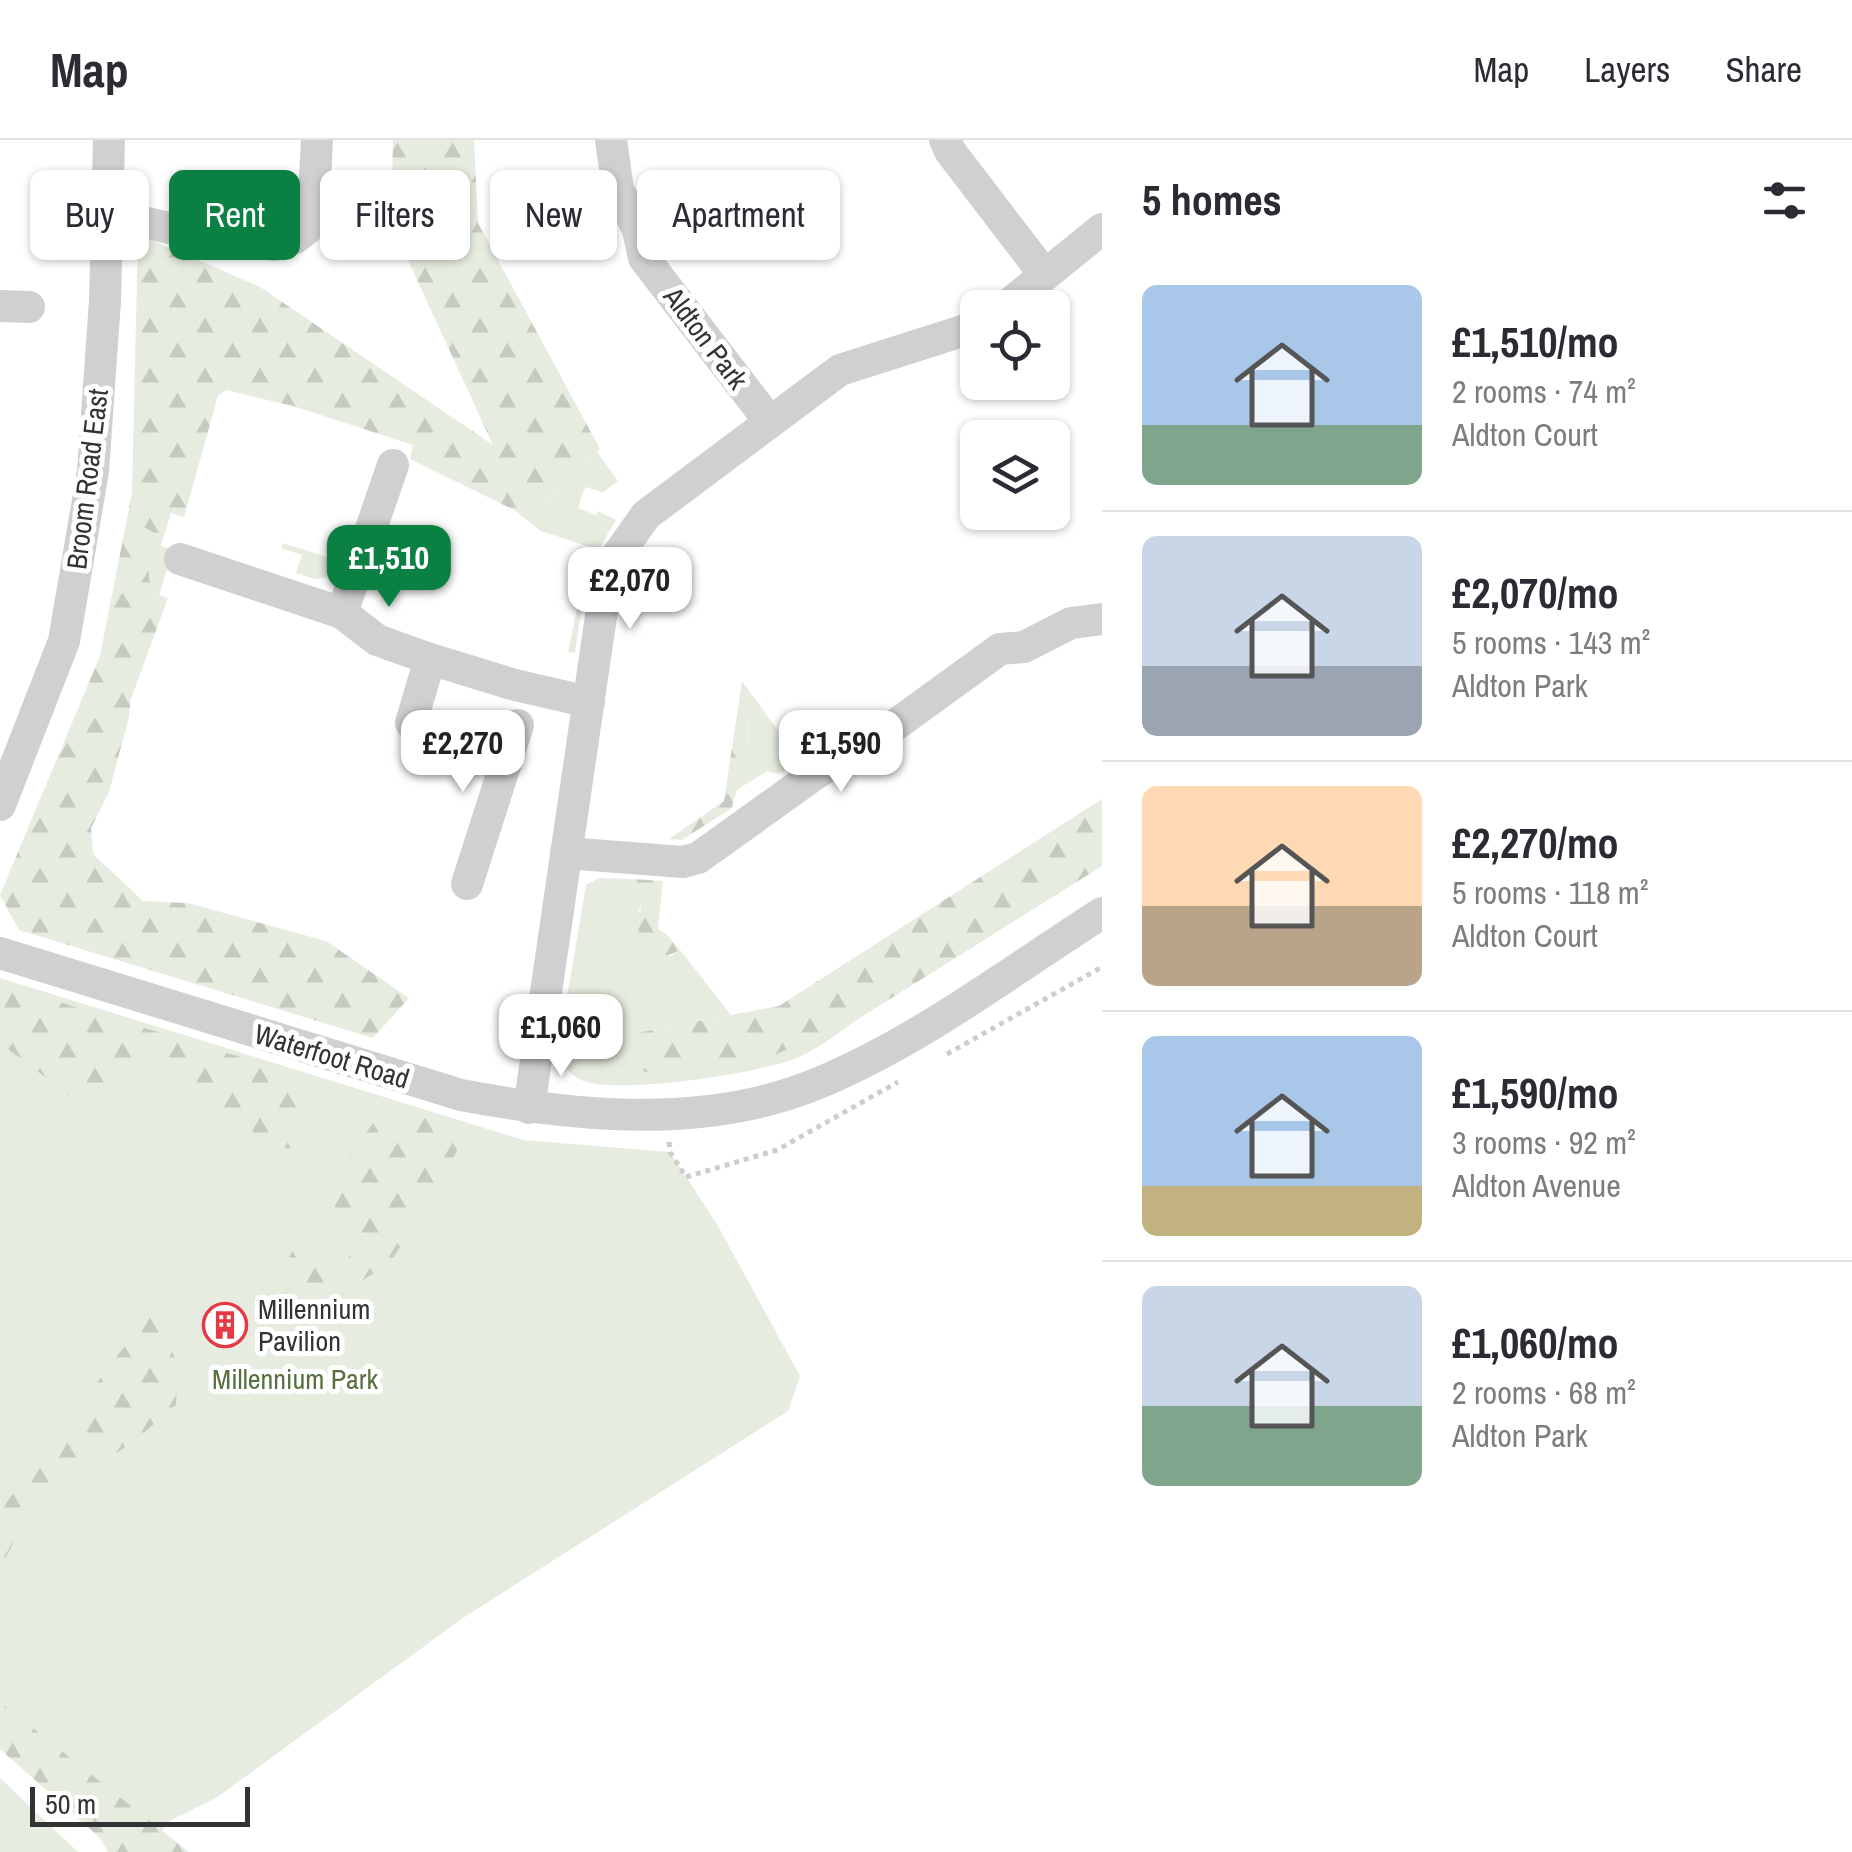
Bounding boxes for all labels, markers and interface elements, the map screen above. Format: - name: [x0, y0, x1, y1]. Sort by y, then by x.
- text: Map: [50, 37, 129, 102]
- text: Map: [1473, 46, 1529, 93]
- text: Layers: [1584, 46, 1670, 93]
- text: Share: [1725, 46, 1802, 93]
- chip: Buy: [30, 170, 149, 260]
- chip: Rent: [169, 170, 300, 260]
- chip: Filters: [320, 170, 470, 260]
- chip: New: [490, 170, 617, 260]
- chip: Apartment: [637, 170, 840, 260]
- text: 5 homes: [1142, 172, 1282, 228]
- icon: filters: [1757, 173, 1812, 228]
- street label: Aldton Park: [655, 278, 757, 397]
- map controls: [960, 290, 1070, 530]
- button: locate: [960, 290, 1070, 400]
- text: £1,510/mo: [1452, 314, 1619, 370]
- icon: home: [1222, 325, 1342, 445]
- text: 2 rooms · 74 m²: [1452, 370, 1636, 413]
- street label: Broom Road East: [57, 387, 117, 571]
- text: Aldton Court: [1452, 413, 1598, 456]
- button: layers: [960, 420, 1070, 530]
- pin: £1,510: [308, 525, 470, 610]
- text: £1,510: [349, 536, 429, 579]
- pin: £2,070: [549, 547, 711, 632]
- text: £2,070: [590, 558, 670, 601]
- text: £2,070/mo: [1452, 565, 1619, 621]
- icon: home: [1222, 576, 1342, 696]
- text: 5 rooms · 143 m²: [1452, 621, 1650, 664]
- text: Aldton Park: [1452, 664, 1588, 707]
- pin: £2,270: [382, 710, 544, 795]
- pin: £1,590: [760, 710, 922, 795]
- text: £2,270: [423, 721, 503, 764]
- text: £1,590: [801, 721, 881, 764]
- text: £2,270/mo: [1452, 815, 1619, 871]
- icon: home: [1222, 826, 1342, 946]
- text: 5 rooms · 118 m²: [1452, 871, 1648, 914]
- text: Aldton Court: [1452, 914, 1598, 957]
- pin: £1,060: [480, 994, 642, 1079]
- text: £1,060: [521, 1005, 601, 1048]
- street label: Waterfoot Road: [250, 1014, 414, 1098]
- text: £1,590/mo: [1452, 1065, 1619, 1121]
- icon: home: [1222, 1076, 1342, 1196]
- text: 3 rooms · 92 m²: [1452, 1121, 1636, 1164]
- text: Aldton Avenue: [1452, 1164, 1621, 1207]
- place label: Millennium Pavilion: [258, 1290, 370, 1360]
- building icon: Millennium Pavilion: [202, 1302, 248, 1348]
- text: £1,060/mo: [1452, 1315, 1619, 1371]
- icon: home: [1222, 1326, 1342, 1446]
- park label: Millennium Park: [212, 1360, 378, 1398]
- text: 2 rooms · 68 m²: [1452, 1371, 1636, 1414]
- text: Aldton Park: [1452, 1414, 1588, 1457]
- scale bar: [30, 1782, 250, 1826]
- text: 50 m: [45, 1785, 96, 1823]

